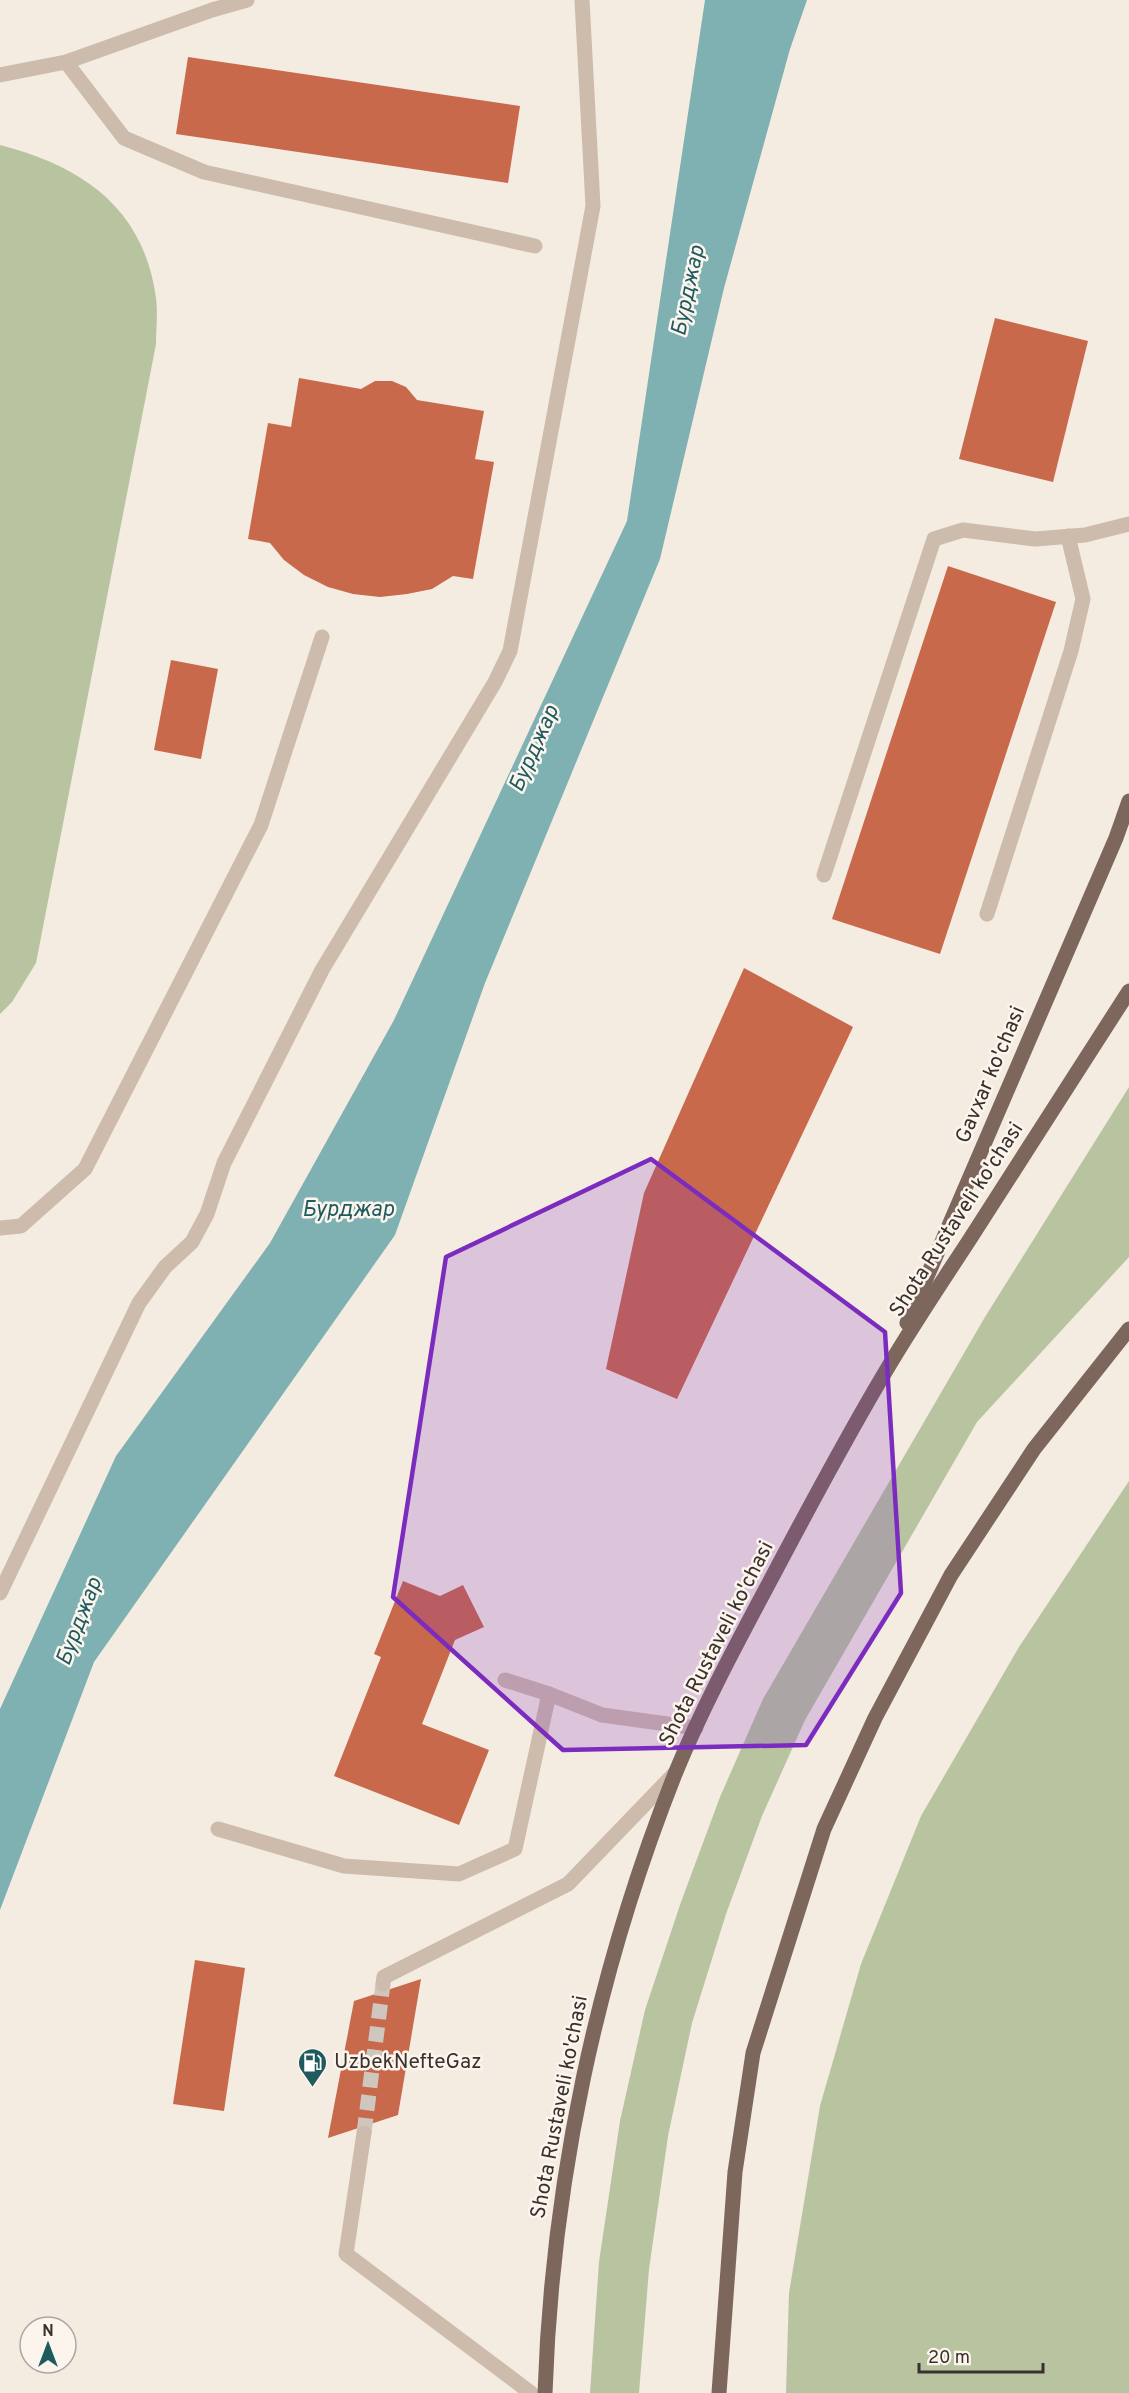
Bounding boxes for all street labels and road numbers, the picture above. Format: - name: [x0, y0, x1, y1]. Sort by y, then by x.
- street label: Gavxar ko'chasi: [950, 1002, 1032, 1148]
- street label: Shota Rustaveli ko'chasi: [884, 1118, 1030, 1322]
- street label: Shota Rustaveli ko'chasi: [653, 1537, 781, 1751]
- street label: Shota Rustaveli ko'chasi: [525, 1993, 595, 2221]

